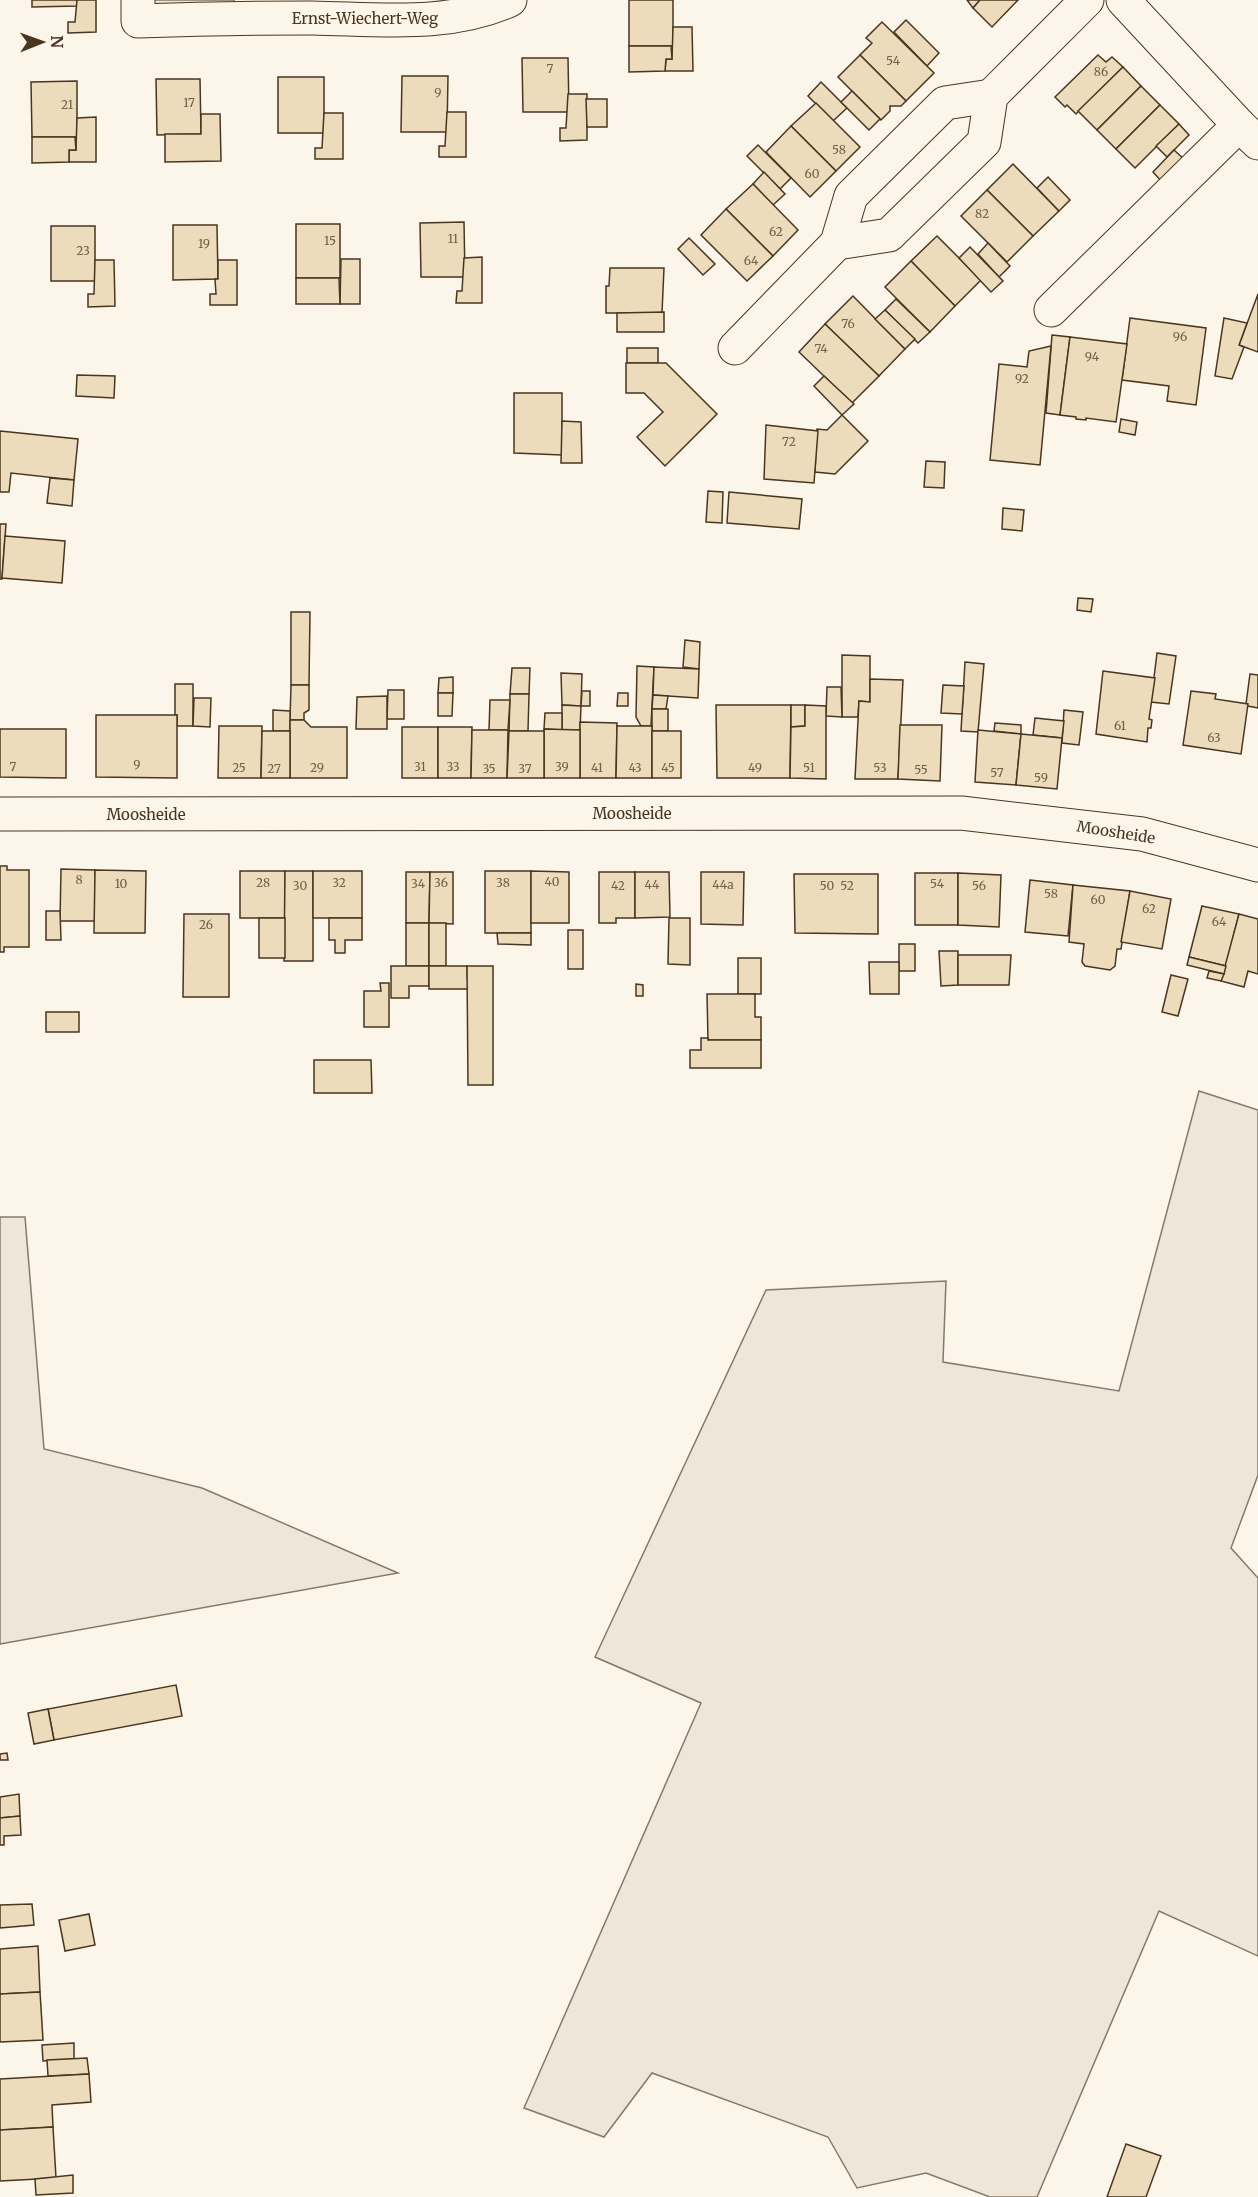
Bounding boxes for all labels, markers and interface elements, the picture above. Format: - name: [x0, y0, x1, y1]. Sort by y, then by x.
- street label: Ernst-Wiechert-Weg: [292, 9, 438, 28]
- north arrow: [12, 12, 72, 72]
- text: N: [47, 35, 67, 49]
- house number: 54: [886, 53, 901, 68]
- house number: 7: [547, 61, 554, 76]
- house number: 86: [1094, 64, 1108, 79]
- house number: 9: [434, 85, 442, 100]
- house number: 17: [183, 95, 195, 110]
- house number: 21: [61, 97, 74, 112]
- house number: 58: [832, 142, 846, 157]
- house number: 60: [805, 166, 820, 181]
- house number: 82: [975, 206, 989, 221]
- house number: 62: [769, 224, 783, 239]
- house number: 11: [448, 231, 459, 246]
- house number: 15: [324, 233, 336, 248]
- house number: 19: [198, 236, 210, 251]
- house number: 23: [76, 243, 90, 258]
- house number: 64: [744, 253, 759, 268]
- house number: 76: [841, 316, 855, 331]
- house number: 96: [1173, 329, 1187, 344]
- house number: 74: [814, 341, 828, 356]
- house number: 94: [1085, 349, 1100, 364]
- house number: 92: [1015, 371, 1029, 386]
- house number: 72: [782, 434, 796, 449]
- house number: 61: [1114, 718, 1126, 733]
- house number: 63: [1207, 730, 1221, 745]
- house number: 9: [133, 757, 141, 772]
- house number: 7: [10, 759, 17, 774]
- house number: 31: [414, 759, 426, 774]
- house number: 33: [446, 759, 460, 774]
- house number: 39: [555, 759, 569, 774]
- house number: 25: [232, 760, 246, 775]
- house number: 29: [310, 760, 324, 775]
- house number: 41: [591, 760, 604, 775]
- house number: 43: [628, 760, 642, 775]
- house number: 45: [661, 760, 675, 775]
- house number: 49: [748, 760, 762, 775]
- house number: 51: [803, 760, 815, 775]
- house number: 53: [873, 760, 887, 775]
- house number: 27: [267, 761, 281, 776]
- house number: 35: [482, 761, 496, 776]
- house number: 37: [518, 761, 532, 776]
- house number: 55: [914, 762, 928, 777]
- house number: 57: [990, 765, 1004, 780]
- house number: 59: [1034, 770, 1048, 785]
- street label: Moosheide: [592, 804, 672, 823]
- street label: Moosheide: [106, 805, 186, 824]
- street label: Moosheide: [1075, 816, 1157, 848]
- house number: 8: [75, 872, 83, 887]
- house number: 40: [545, 874, 560, 889]
- house number: 28: [256, 875, 270, 890]
- house number: 32: [332, 875, 346, 890]
- house number: 36: [434, 875, 448, 890]
- house number: 38: [496, 875, 510, 890]
- house number: 10: [115, 876, 128, 891]
- house number: 34: [411, 876, 426, 891]
- house number: 54: [930, 876, 945, 891]
- house number: 44: [645, 877, 660, 892]
- house number: 44a: [712, 877, 734, 892]
- house number: 30: [293, 878, 307, 893]
- house number: 42: [611, 878, 625, 893]
- house number: 50: [820, 878, 835, 893]
- house number: 52: [840, 878, 854, 893]
- house number: 56: [972, 878, 986, 893]
- house number: 58: [1044, 886, 1058, 901]
- house number: 60: [1091, 892, 1106, 907]
- house number: 62: [1142, 901, 1156, 916]
- house number: 64: [1212, 914, 1227, 929]
- house number: 26: [199, 917, 213, 932]

